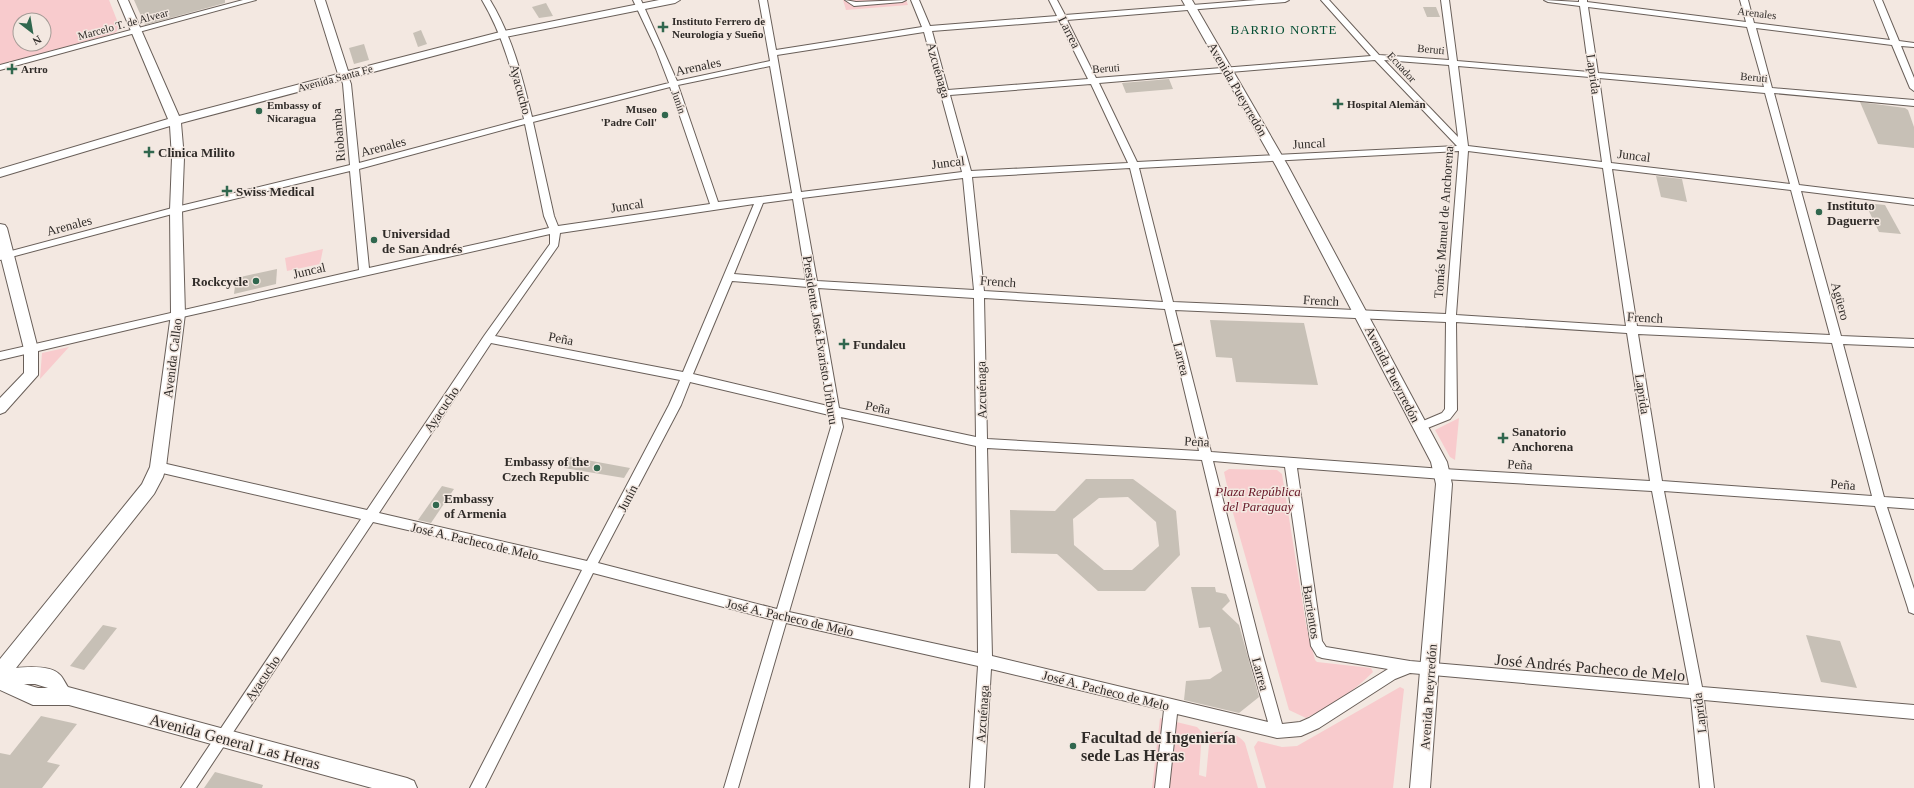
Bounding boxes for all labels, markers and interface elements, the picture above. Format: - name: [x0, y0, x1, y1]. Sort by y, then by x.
- street label: Arenales: [1737, 5, 1777, 21]
- street label: Marcelo T. de Alvear: [77, 6, 170, 42]
- north arrow: [12, 12, 52, 52]
- street label: Larrea: [1055, 14, 1084, 51]
- place label: Instituto Ferrero de Neurología y Sueño: [672, 15, 765, 40]
- marker: Instituto Ferrero de Neurología y Sueño: [657, 21, 669, 33]
- district label: BARRIO NORTE: [1231, 22, 1337, 37]
- text: N: [31, 33, 44, 48]
- street label: Avenida Pueyrredón: [1205, 39, 1271, 139]
- street label: Azcuénaga: [923, 40, 954, 100]
- street label: Beruti: [1417, 42, 1445, 56]
- street label: Ecuador: [1385, 50, 1419, 85]
- street label: Laprida: [1583, 53, 1604, 95]
- street label: Arenales: [674, 54, 722, 79]
- street label: Beruti: [1092, 61, 1120, 75]
- street label: Avenida Santa Fe: [296, 62, 374, 94]
- street label: Ayacucho: [507, 62, 534, 116]
- marker: Artro: [6, 63, 18, 75]
- place label: Artro: [21, 63, 48, 75]
- street label: Beruti: [1740, 70, 1768, 84]
- street label: Junín: [669, 89, 689, 116]
- marker: Hospital Alemán: [1332, 98, 1344, 110]
- place label: Hospital Alemán: [1347, 98, 1426, 110]
- place label: Embassy of Nicaragua: [267, 99, 321, 124]
- place label: Museo 'Padre Coll': [601, 103, 657, 128]
- marker: Embassy of Nicaragua: [254, 106, 264, 116]
- street label: Riobamba: [329, 107, 348, 162]
- marker: Museo 'Padre Coll': [660, 110, 670, 120]
- street label: Arenales: [359, 133, 407, 160]
- street label: Juncal: [1292, 135, 1326, 152]
- place label: Clinica Milito: [158, 145, 235, 160]
- street label: Tomás Manuel de Anchorena: [1431, 145, 1456, 299]
- marker: Clinica Milito: [143, 146, 155, 158]
- street label: Juncal: [1617, 146, 1652, 165]
- street label: Juncal: [931, 153, 966, 172]
- place label: Swiss Medical: [236, 184, 315, 199]
- marker: Swiss Medical: [221, 185, 233, 197]
- street label: Juncal: [610, 195, 645, 215]
- place label: Instituto Daguerre: [1827, 198, 1880, 228]
- marker: Instituto Daguerre: [1814, 207, 1824, 217]
- street label: Arenales: [45, 212, 93, 239]
- place label: Universidad de San Andrés: [382, 226, 462, 256]
- marker: Universidad de San Andrés: [369, 235, 379, 245]
- street label: Presidente José Evaristo Uriburu: [800, 255, 841, 426]
- street label: Juncal: [291, 259, 327, 282]
- street label: French: [979, 273, 1017, 290]
- place label: Rockcycle: [192, 274, 248, 289]
- marker: Rockcycle: [251, 276, 261, 286]
- street label: Agüero: [1828, 280, 1853, 322]
- street label: French: [1303, 292, 1340, 309]
- street label: French: [1627, 309, 1664, 326]
- street label: Avenida Callao: [160, 317, 185, 399]
- street label: Avenida Pueyrredón: [1362, 323, 1424, 425]
- street label: Peña: [547, 329, 575, 348]
- place label: Fundaleu: [853, 337, 906, 352]
- marker: Fundaleu: [838, 338, 850, 350]
- street label: Larrea: [1170, 341, 1193, 378]
- street label: Azcuénaga: [973, 361, 990, 419]
- street label: Laprida: [1632, 373, 1653, 415]
- street label: Ayacucho: [421, 384, 462, 435]
- street label: Peña: [864, 398, 892, 417]
- place label: Sanatorio Anchorena: [1512, 424, 1574, 454]
- marker: Sanatorio Anchorena: [1497, 432, 1509, 444]
- street label: Peña: [1184, 433, 1210, 450]
- place label: Embassy of the Czech Republic: [502, 454, 589, 484]
- street label: Peña: [1507, 456, 1533, 473]
- marker: Embassy of the Czech Republic: [592, 463, 602, 473]
- street label: Peña: [1830, 476, 1856, 493]
- street label: Junín: [614, 482, 641, 514]
- park label: Plaza República del Paraguay: [1214, 484, 1301, 514]
- place label: Embassy of Armenia: [444, 491, 507, 521]
- marker: Embassy of Armenia: [431, 500, 441, 510]
- street label: José A. Pacheco de Melo: [410, 520, 540, 563]
- street label: Barrientos: [1300, 584, 1323, 640]
- street label: José A. Pacheco de Melo: [725, 596, 855, 639]
- street label: Avenida Pueyrredón: [1417, 643, 1440, 751]
- street label: José Andrés Pacheco de Melo: [1494, 651, 1686, 684]
- street label: Ayacucho: [242, 653, 283, 704]
- street label: Larrea: [1249, 656, 1272, 693]
- street label: José A. Pacheco de Melo: [1041, 667, 1171, 714]
- street label: Azcuénaga: [973, 684, 992, 743]
- street label: Laprida: [1690, 692, 1709, 734]
- street label: Avenida General Las Heras: [148, 710, 322, 772]
- place label: Facultad de Ingeniería sede Las Heras: [1081, 729, 1236, 764]
- marker: Facultad de Ingeniería sede Las Heras: [1068, 741, 1078, 751]

